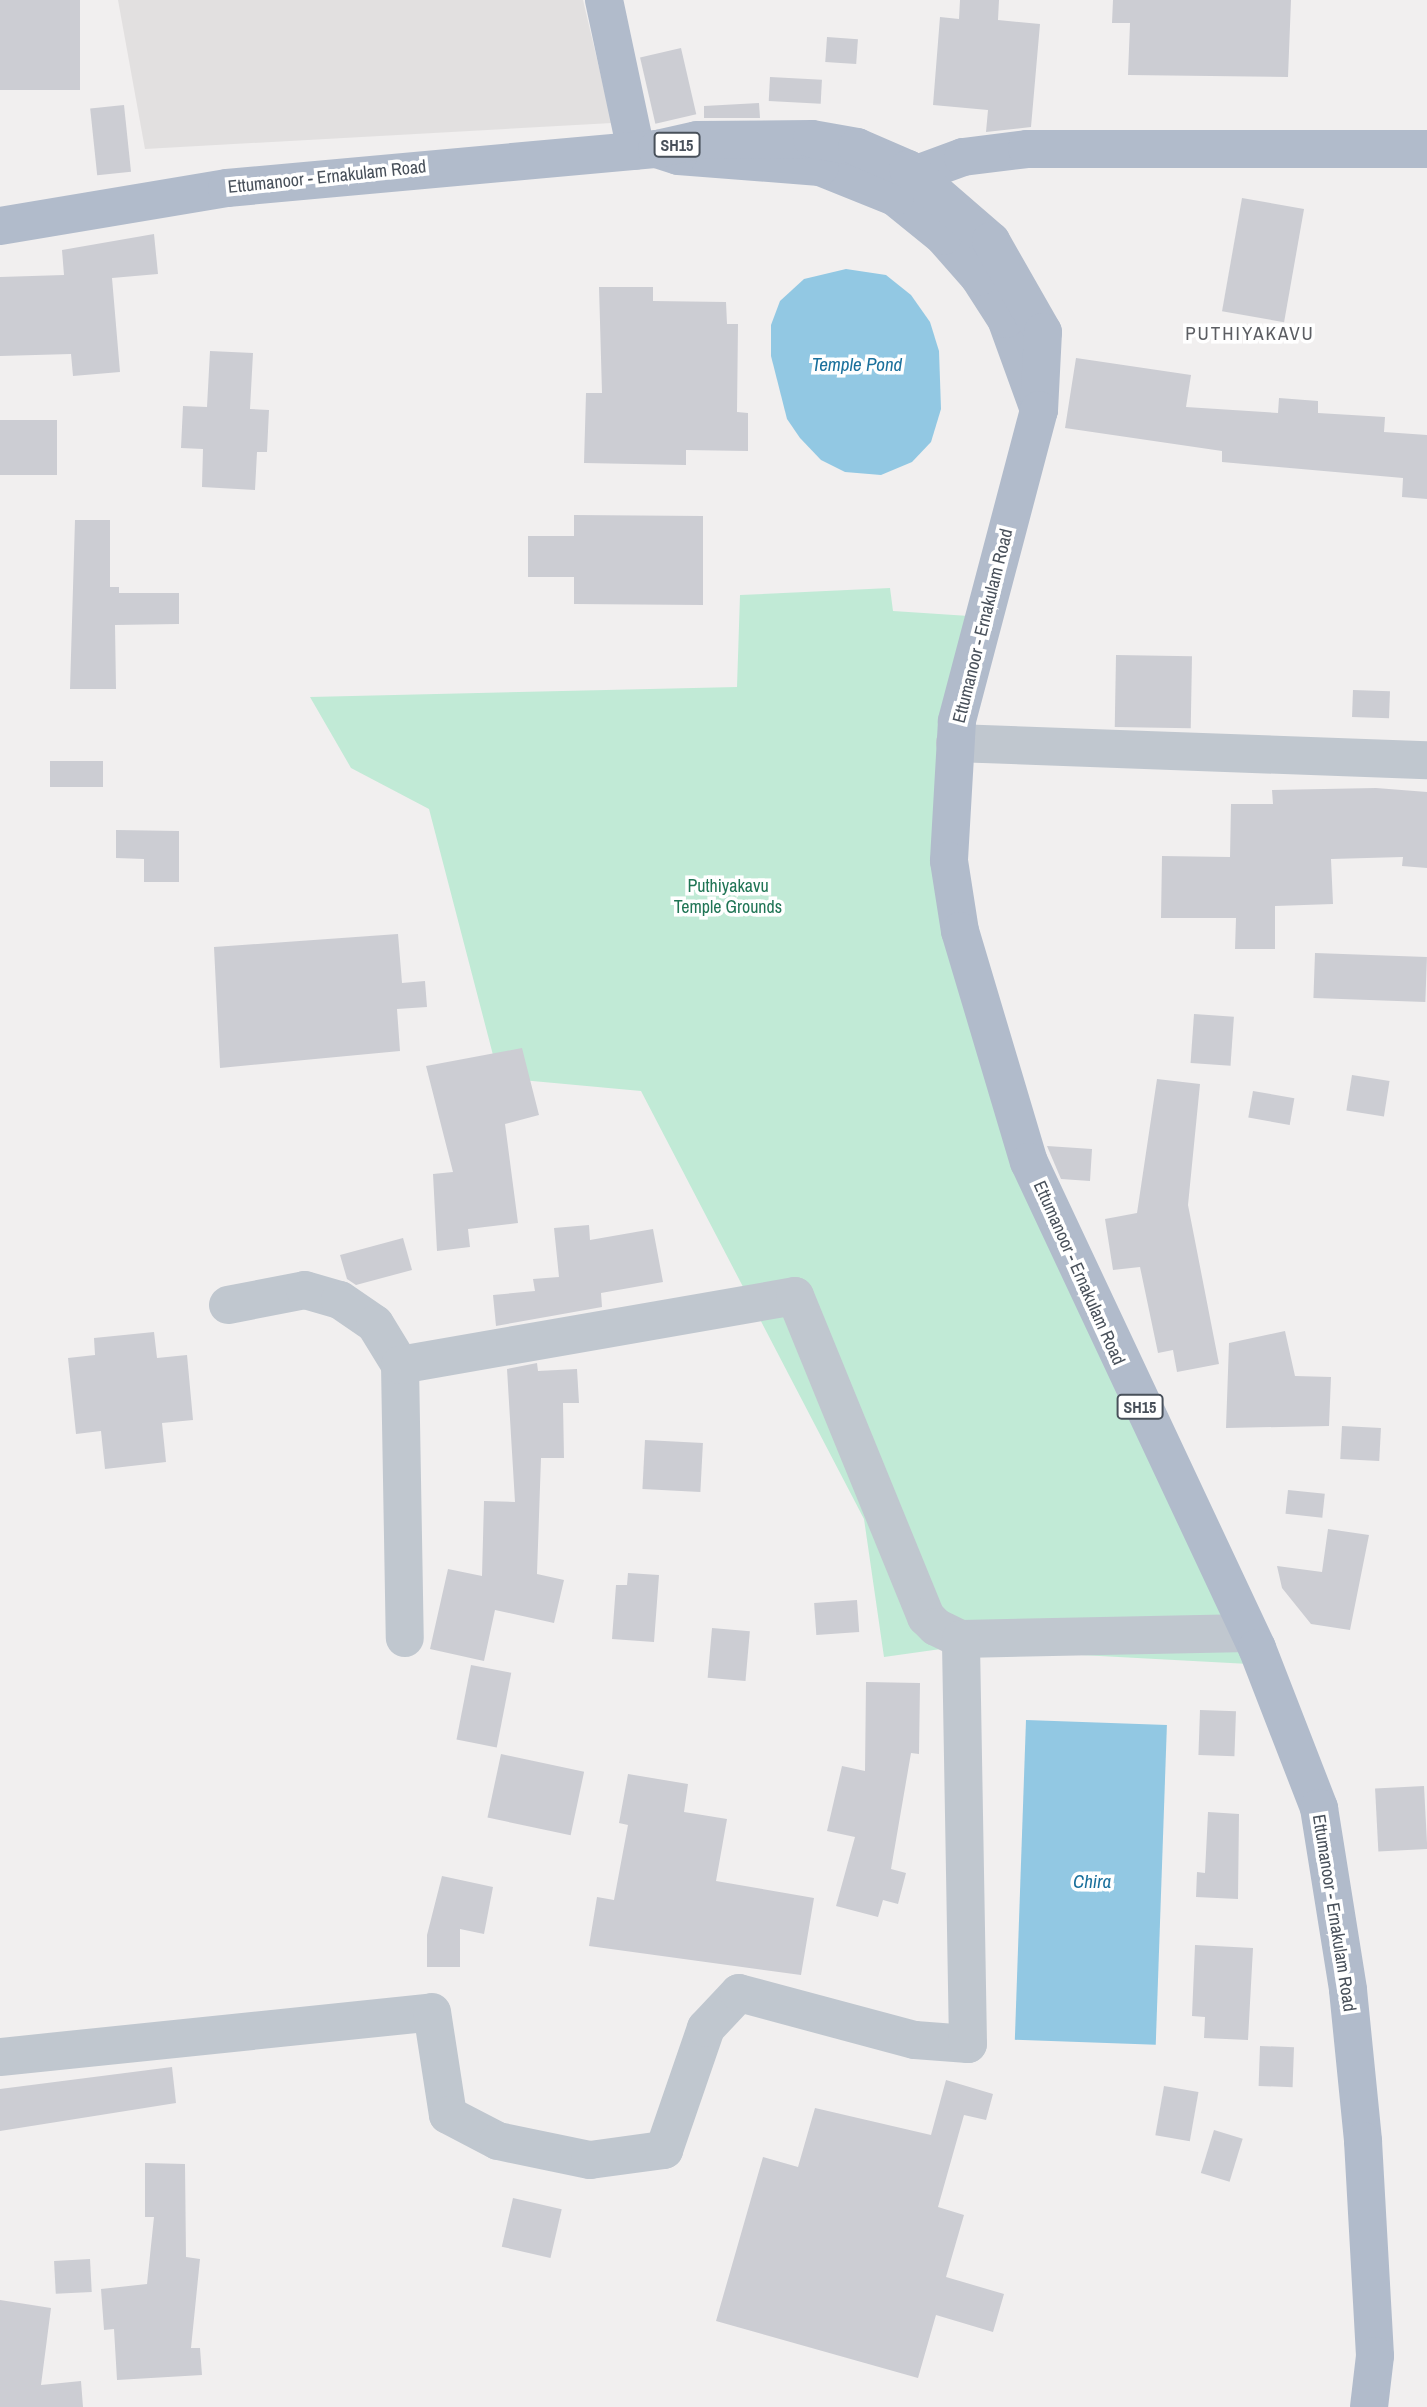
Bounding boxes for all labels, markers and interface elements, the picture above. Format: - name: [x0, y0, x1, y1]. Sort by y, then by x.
- road number: SH15: [652, 132, 702, 158]
- street label: Ettumanoor - Ernakulam Road: [227, 156, 427, 198]
- district label: PUTHIYAKAVU: [1187, 323, 1313, 345]
- water label: Temple Pond: [812, 354, 902, 376]
- street label: Ettumanoor - Ernakulam Road: [948, 527, 1018, 725]
- park label: Puthiyakavu Temple Grounds: [674, 876, 782, 918]
- street label: Ettumanoor - Ernakulam Road: [1029, 1178, 1129, 1368]
- road number: SH15: [1116, 1394, 1164, 1420]
- street label: Ettumanoor - Ernakulam Road: [1308, 1813, 1360, 2013]
- water label: Chira: [1073, 1871, 1111, 1893]

